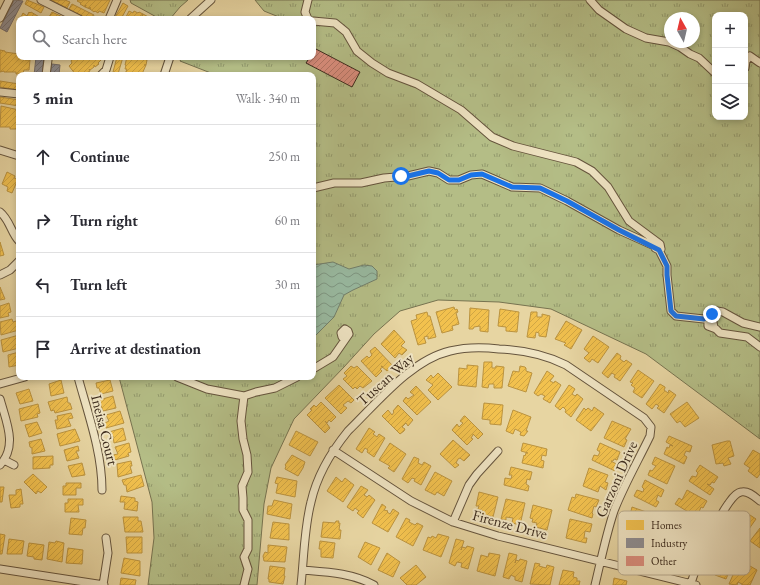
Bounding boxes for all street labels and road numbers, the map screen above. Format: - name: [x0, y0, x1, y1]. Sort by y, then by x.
- street label: Tuscan Way: [353, 348, 418, 410]
- street label: Ineisa Court: [87, 393, 123, 468]
- street label: Garzoni Drive: [591, 438, 641, 520]
- street label: Firenze Drive: [471, 505, 550, 543]

